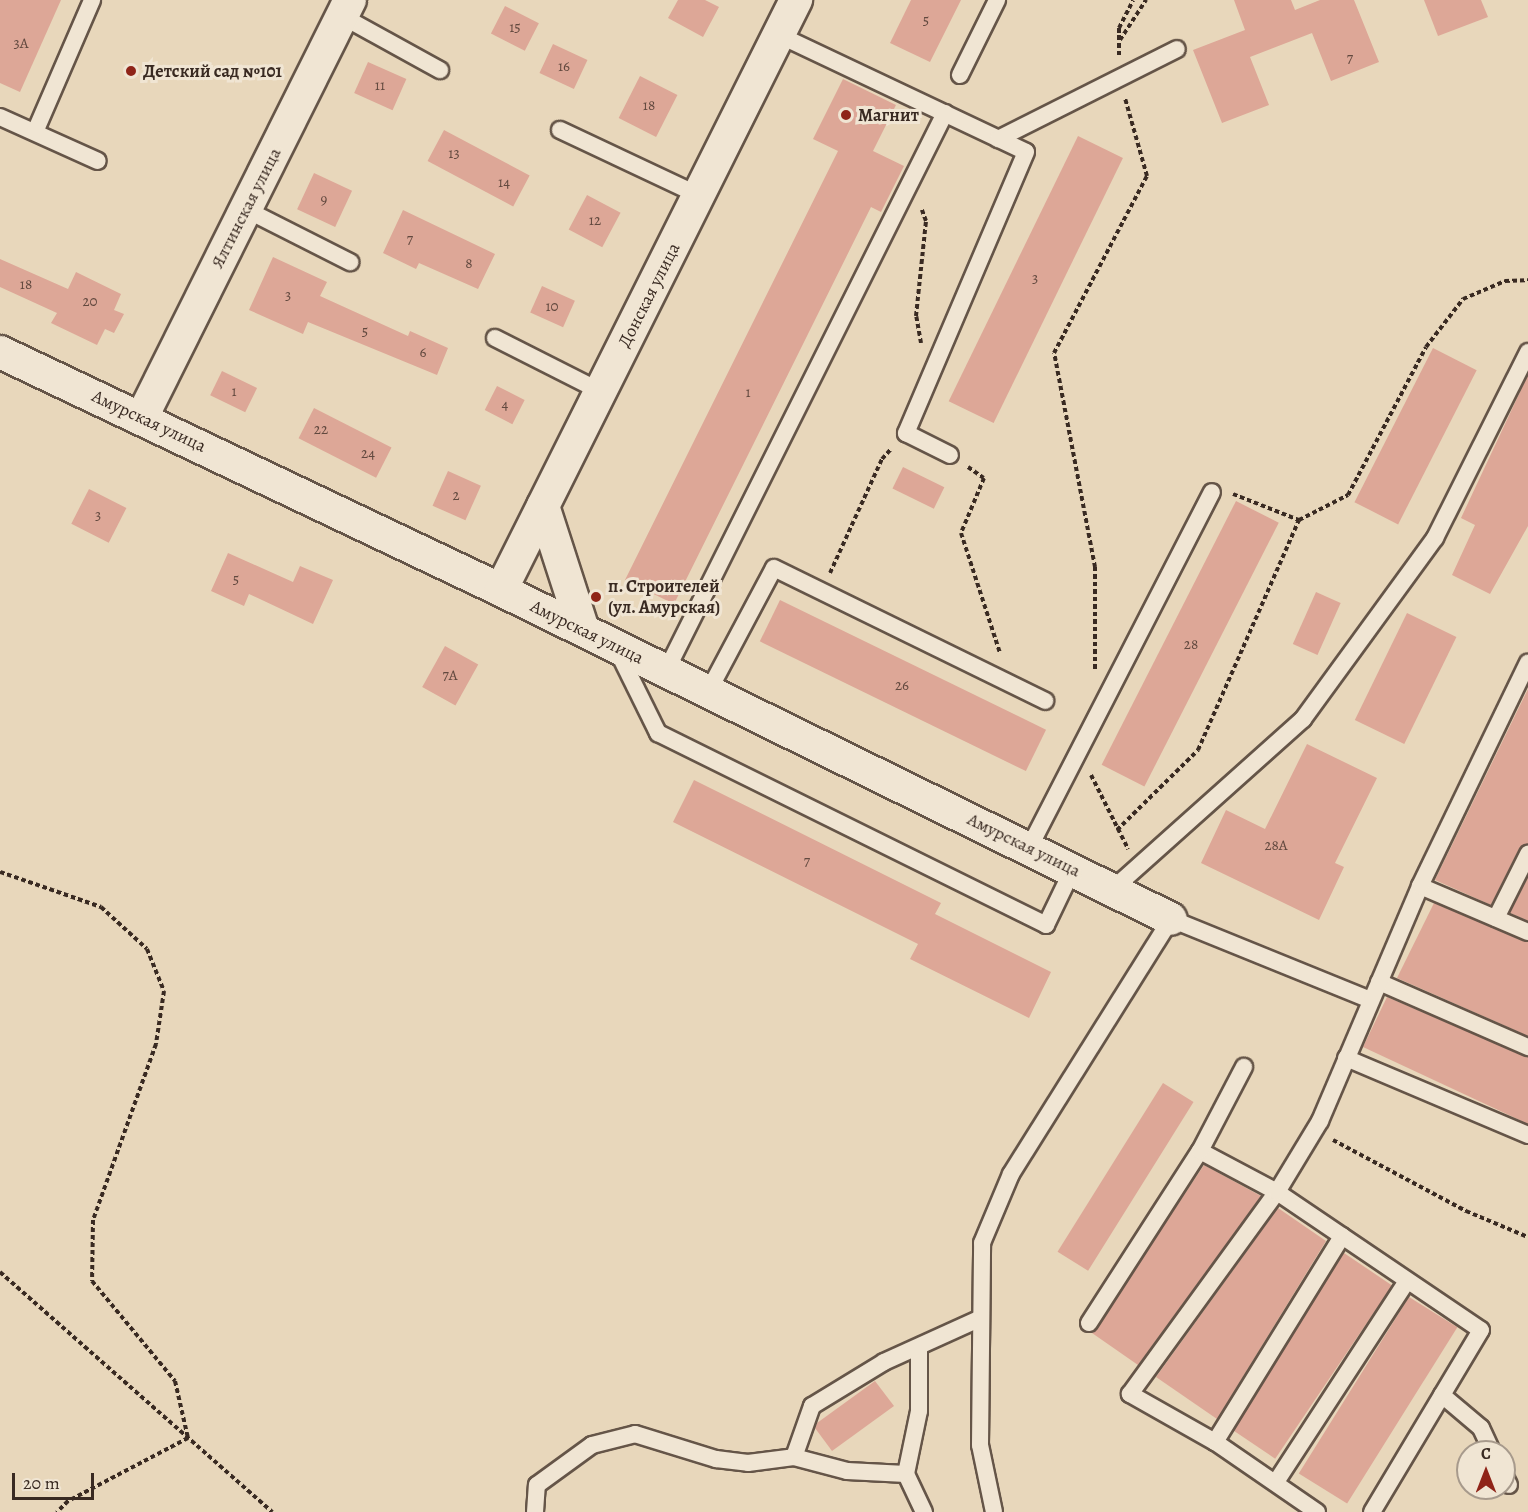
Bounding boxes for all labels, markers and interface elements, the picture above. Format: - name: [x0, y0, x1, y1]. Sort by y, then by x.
- house number: 5: [923, 12, 929, 30]
- house number: 15: [509, 19, 521, 37]
- house number: 3А: [14, 35, 28, 53]
- house number: 7: [1347, 50, 1353, 68]
- house number: 16: [558, 58, 570, 76]
- place label: Детский сад №101: [143, 60, 282, 82]
- marker: Детский сад №101: [124, 64, 138, 78]
- house number: 11: [375, 77, 385, 95]
- house number: 18: [643, 97, 655, 115]
- place label: Магнит: [858, 104, 919, 126]
- marker: Магнит: [839, 108, 853, 122]
- street label: Ялтинская улица: [206, 144, 286, 272]
- house number: 13: [448, 145, 460, 163]
- house number: 14: [498, 174, 510, 192]
- house number: 9: [321, 191, 327, 209]
- house number: 12: [589, 212, 601, 230]
- house number: 7: [407, 231, 413, 249]
- street label: Донская улица: [613, 239, 685, 351]
- house number: 8: [465, 255, 473, 273]
- house number: 3: [1032, 270, 1038, 288]
- house number: 18: [20, 276, 32, 294]
- house number: 3: [285, 287, 291, 305]
- house number: 20: [82, 293, 98, 311]
- house number: 10: [545, 298, 559, 316]
- house number: 5: [362, 323, 368, 341]
- house number: 6: [420, 344, 426, 362]
- house number: 1: [231, 383, 237, 401]
- house number: 1: [745, 384, 751, 402]
- street label: Амурская улица: [89, 385, 209, 457]
- house number: 4: [502, 396, 508, 414]
- house number: 22: [314, 421, 328, 439]
- house number: 24: [361, 445, 375, 463]
- house number: 2: [452, 487, 460, 505]
- house number: 3: [95, 507, 101, 525]
- house number: 5: [233, 571, 239, 589]
- place label: п. Строителей (ул. Амурская): [608, 576, 721, 618]
- marker: п. Строителей (ул. Амурская): [589, 590, 603, 604]
- street label: Амурская улица: [527, 595, 647, 669]
- house number: 28: [1184, 636, 1198, 654]
- house number: 7А: [442, 667, 458, 685]
- house number: 26: [895, 677, 909, 695]
- street label: Амурская улица: [964, 808, 1084, 882]
- house number: 28А: [1264, 837, 1288, 855]
- house number: 7: [804, 853, 810, 871]
- north arrow: [1456, 1440, 1516, 1500]
- text: С: [1481, 1443, 1491, 1465]
- scale bar: [15, 1461, 98, 1499]
- text: 20 m: [23, 1471, 60, 1495]

